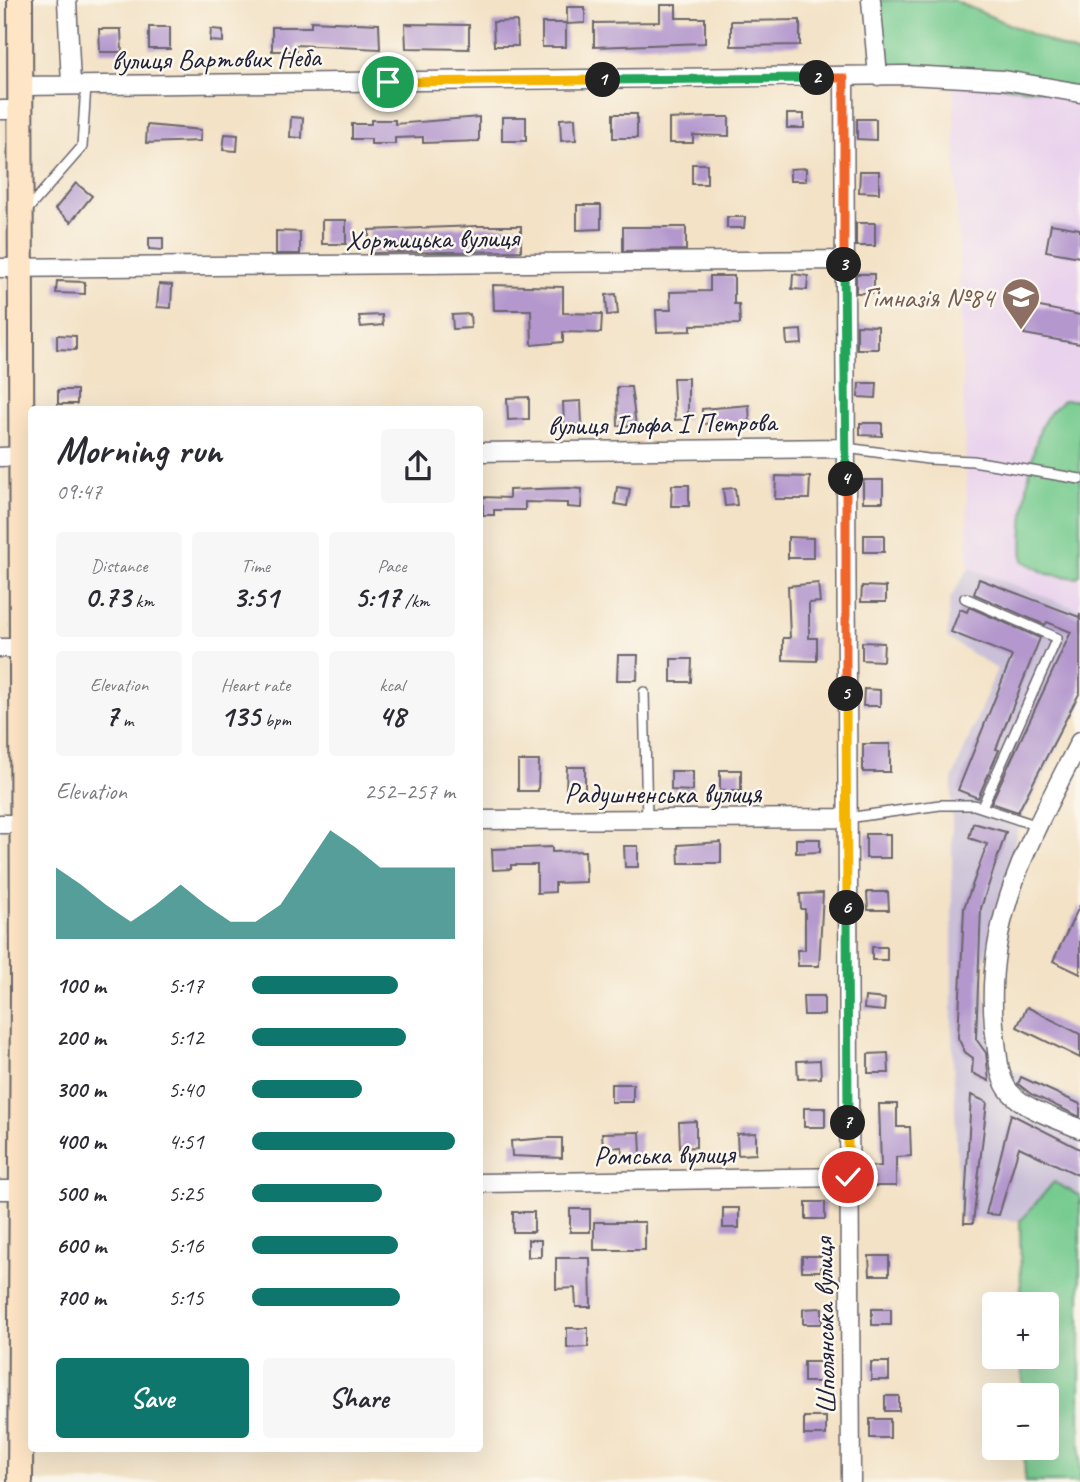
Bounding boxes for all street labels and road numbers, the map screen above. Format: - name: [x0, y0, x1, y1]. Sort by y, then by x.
- street label: вулиця Вартових Неба: [111, 39, 323, 78]
- street label: Хортицька вулиця: [345, 219, 522, 258]
- street label: вулиця Ільфа І Петрова: [547, 404, 779, 443]
- street label: Радушненська вулиця: [565, 776, 762, 811]
- street label: Ромська вулиця: [593, 1136, 737, 1173]
- street label: Шполянська вулиця: [805, 1235, 844, 1415]

